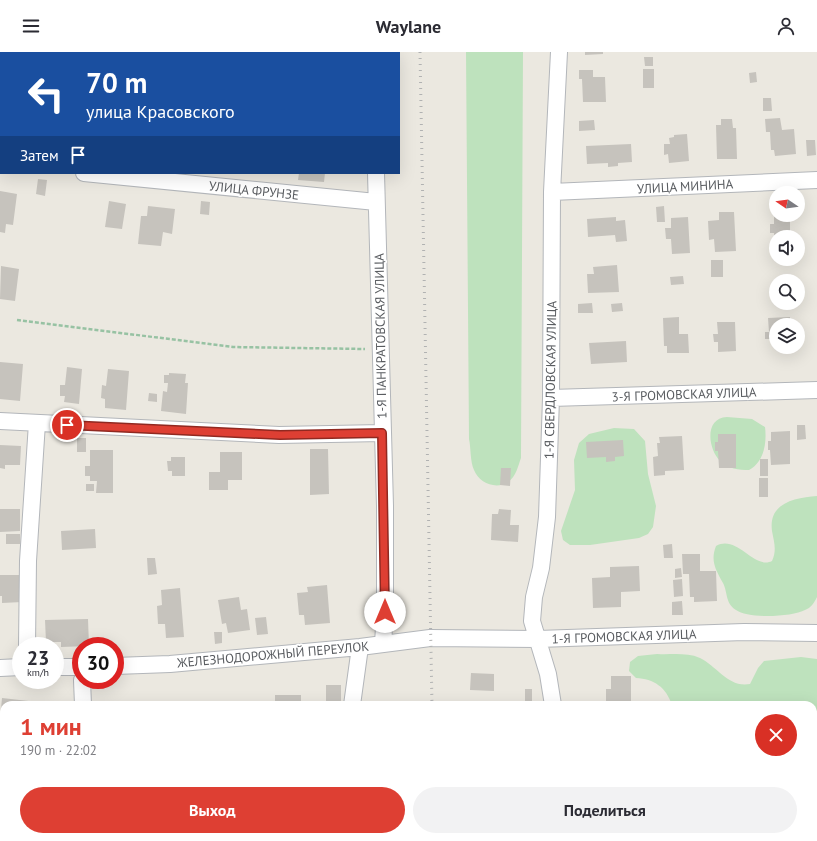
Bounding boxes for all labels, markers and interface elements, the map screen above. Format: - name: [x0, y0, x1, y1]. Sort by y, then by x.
- icon: menu: [20, 15, 42, 37]
- text: Waylane: [376, 15, 441, 38]
- icon: person: [775, 15, 797, 37]
- text: 70 m: [86, 64, 147, 101]
- icon: left: [20, 68, 72, 120]
- text: улица Красовского: [86, 100, 235, 123]
- icon: arrive: [67, 144, 89, 166]
- text: Затем: [20, 146, 59, 165]
- street label: УЛИЦА МИНИНА: [636, 175, 734, 198]
- street label: УЛИЦА ФРУНЗЕ: [208, 177, 300, 204]
- north arrow: [769, 186, 805, 222]
- map controls: [769, 186, 805, 354]
- button: sound: [769, 230, 805, 266]
- street label: 1-Я ПАНКРАТОВСКАЯ УЛИЦА: [371, 253, 390, 419]
- button: search: [769, 274, 805, 310]
- street label: 1-Я СВЕРДЛОВСКАЯ УЛИЦА: [541, 300, 560, 459]
- button: layers: [769, 318, 805, 354]
- street label: 3-Я ГРОМОВСКАЯ УЛИЦА: [611, 383, 757, 406]
- pin: [50, 408, 84, 442]
- icon: arrive: [56, 414, 78, 436]
- position arrow: [364, 591, 406, 633]
- street label: 1-Я ГРОМОВСКАЯ УЛИЦА: [551, 625, 697, 648]
- speed limit sign: 30: [72, 637, 124, 689]
- street label: ЖЕЛЕЗНОДОРОЖНЫЙ ПЕРЕУЛОК: [175, 638, 370, 671]
- text: 23: [27, 645, 49, 671]
- text: km/h: [27, 666, 49, 679]
- text: 1 мин: [20, 711, 82, 742]
- button: close: [755, 714, 797, 756]
- text: 190 m · 22:02: [20, 742, 97, 759]
- button: Выход: [20, 787, 405, 833]
- button: Поделиться: [413, 787, 797, 833]

